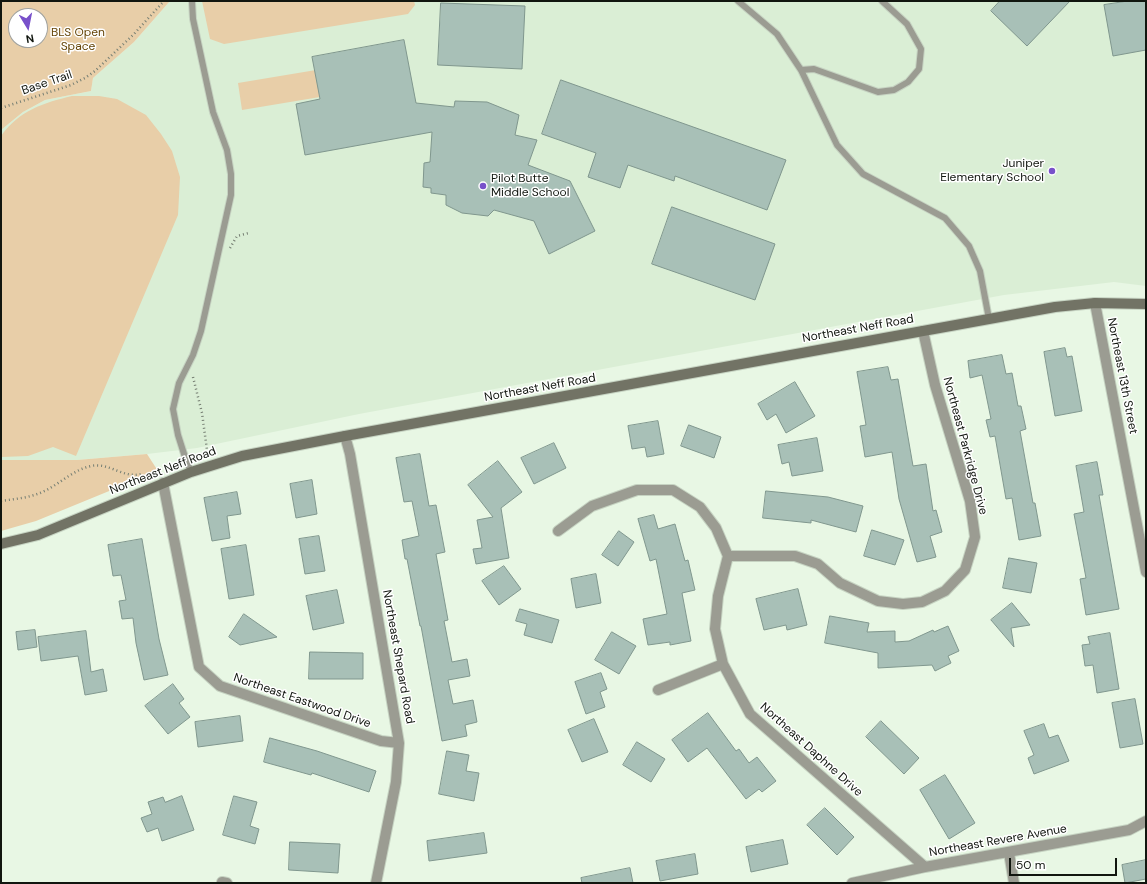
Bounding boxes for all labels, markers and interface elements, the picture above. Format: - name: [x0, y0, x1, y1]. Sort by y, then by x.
- north arrow: [8, 8, 48, 48]
- park label: BLS Open Space: [51, 26, 105, 54]
- text: N: [25, 31, 35, 46]
- street label: Base Trail: [20, 68, 74, 98]
- place label: Juniper Elementary School: [940, 157, 1044, 185]
- marker: Juniper Elementary School: [1047, 166, 1057, 176]
- place label: Pilot Butte Middle School: [491, 172, 569, 200]
- marker: Pilot Butte Middle School: [478, 181, 488, 191]
- street label: Northeast Neff Road: [801, 312, 915, 346]
- street label: Northeast 13th Street: [1104, 317, 1140, 435]
- street label: Northeast Neff Road: [483, 371, 597, 405]
- street label: Northeast Parkridge Drive: [940, 376, 990, 516]
- street label: Northeast Neff Road: [108, 444, 218, 498]
- street label: Northeast Shepard Road: [379, 589, 417, 725]
- street label: Northeast Eastwood Drive: [231, 671, 373, 731]
- street label: Northeast Daphne Drive: [757, 700, 865, 800]
- street label: Northeast Revere Avenue: [928, 822, 1068, 860]
- scale bar: [1011, 850, 1119, 876]
- text: 50 m: [1016, 857, 1045, 873]

